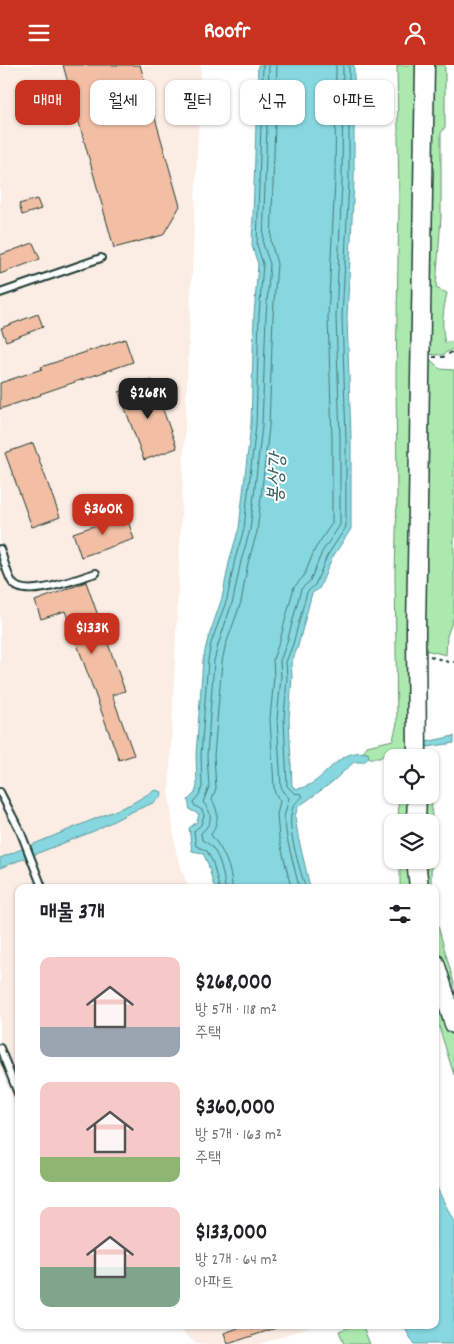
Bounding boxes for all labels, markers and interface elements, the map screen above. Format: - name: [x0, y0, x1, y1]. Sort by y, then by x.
- text: Roofr: [204, 17, 250, 48]
- icon: menu: [25, 19, 53, 47]
- icon: person: [401, 19, 429, 47]
- chip: 매매: [15, 80, 80, 125]
- chip: 월세: [90, 80, 155, 125]
- chip: 필터: [165, 80, 230, 125]
- chip: 신규: [240, 80, 305, 125]
- chip: 아파트: [315, 80, 394, 125]
- pin: $268K: [113, 377, 183, 420]
- text: $268K: [130, 382, 166, 405]
- water label: 봉상강: [262, 450, 294, 504]
- pin: $360K: [68, 493, 138, 536]
- text: $360K: [83, 498, 123, 521]
- pin: $133K: [57, 613, 127, 655]
- text: $133K: [75, 617, 109, 640]
- map controls: [384, 749, 439, 869]
- button: locate: [384, 749, 439, 804]
- button: layers: [384, 814, 439, 869]
- text: 매물 3개: [40, 899, 105, 929]
- icon: filters: [386, 900, 414, 928]
- text: $268,000: [195, 969, 272, 999]
- icon: home: [80, 977, 140, 1037]
- text: 방 5개 · 118 m²: [195, 999, 277, 1022]
- text: 주택: [195, 1022, 221, 1045]
- text: $360,000: [195, 1094, 275, 1124]
- icon: home: [80, 1102, 140, 1162]
- text: 방 5개 · 163 m²: [195, 1124, 282, 1147]
- text: 주택: [195, 1147, 221, 1170]
- text: $133,000: [195, 1219, 267, 1249]
- icon: home: [80, 1227, 140, 1287]
- text: 방 2개 · 64 m²: [195, 1249, 277, 1272]
- text: 아파트: [195, 1272, 234, 1295]

